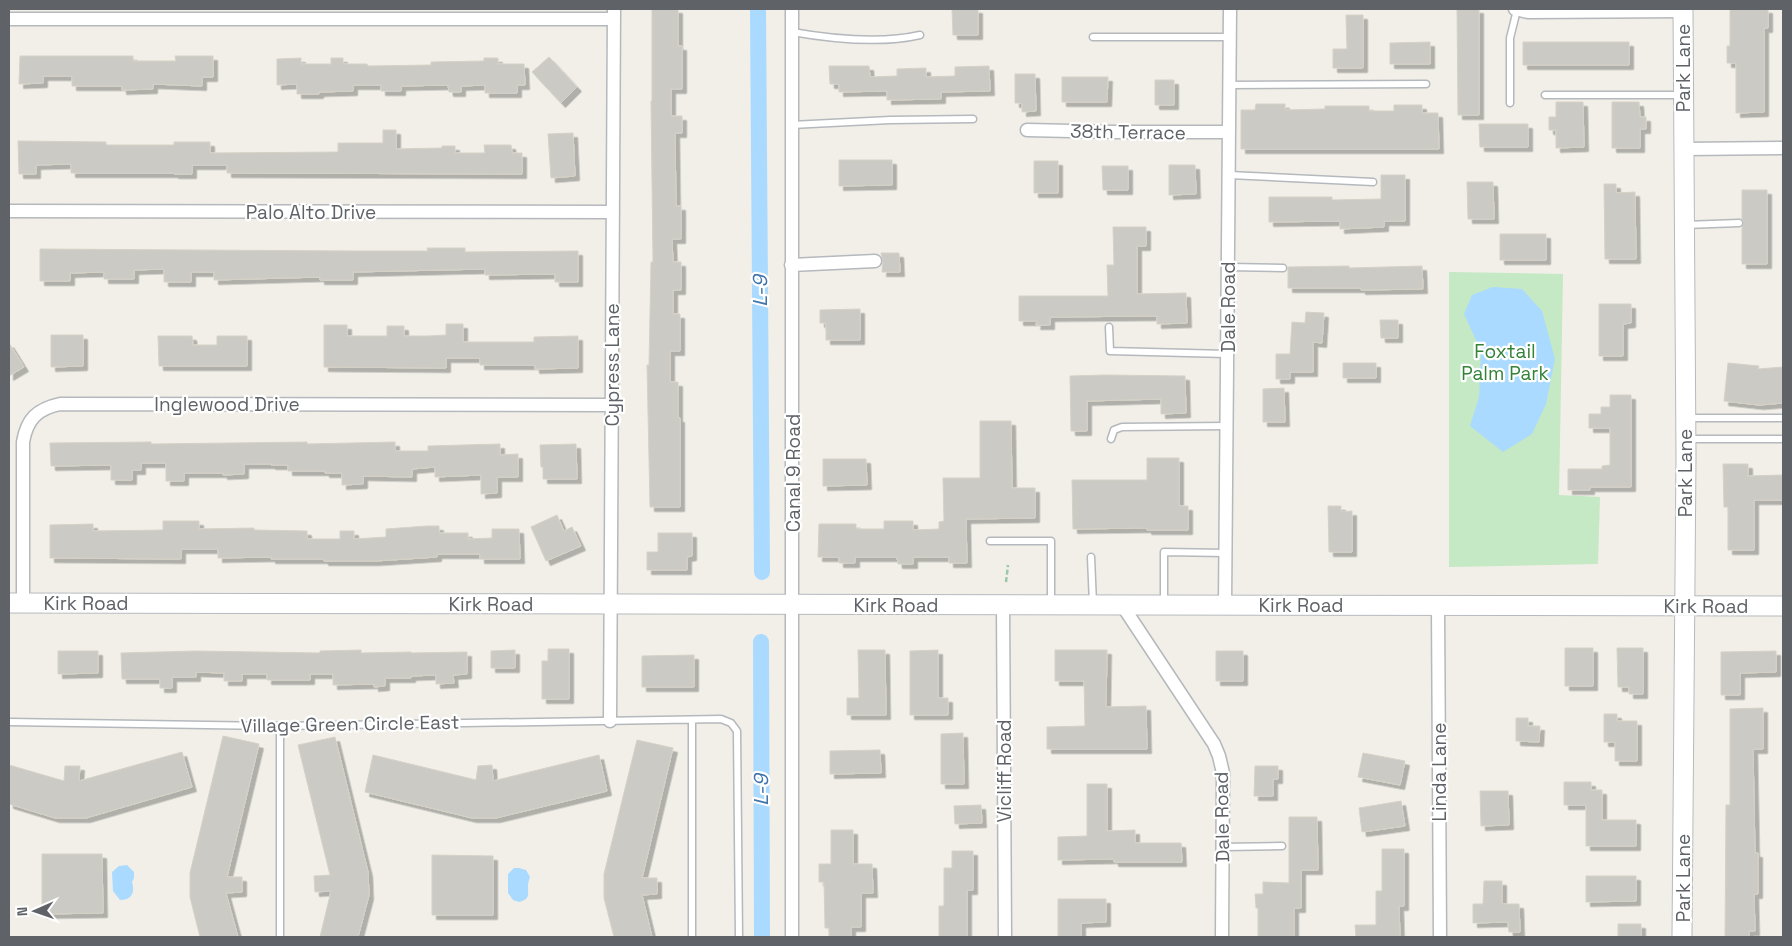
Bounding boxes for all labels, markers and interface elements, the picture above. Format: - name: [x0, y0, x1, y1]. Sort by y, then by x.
- street label: Park Lane: [1671, 24, 1696, 112]
- street label: 38th Terrace: [1070, 118, 1186, 146]
- street label: Palo Alto Drive: [246, 200, 376, 225]
- street label: Dale Road: [1216, 262, 1241, 352]
- water label: L-9: [747, 274, 773, 307]
- street label: Cypress Lane: [600, 303, 625, 427]
- park label: Foxtail Palm Park: [1461, 339, 1549, 386]
- street label: Inglewood Drive: [154, 392, 300, 417]
- street label: Canal 9 Road: [781, 414, 806, 532]
- street label: Park Lane: [1673, 429, 1698, 517]
- street label: Kirk Road: [43, 591, 129, 616]
- street label: Kirk Road: [448, 592, 534, 617]
- street label: Kirk Road: [853, 593, 939, 618]
- street label: Kirk Road: [1258, 593, 1344, 618]
- street label: Kirk Road: [1663, 594, 1749, 619]
- street label: Village Green Circle East: [240, 710, 460, 738]
- street label: Vicliff Road: [992, 719, 1017, 823]
- street label: Linda Lane: [1427, 723, 1452, 821]
- street label: Dale Road: [1209, 771, 1235, 863]
- water label: L-9: [748, 773, 774, 806]
- street label: Park Lane: [1671, 834, 1696, 922]
- north arrow: [10, 886, 60, 936]
- text: N: [13, 906, 31, 916]

